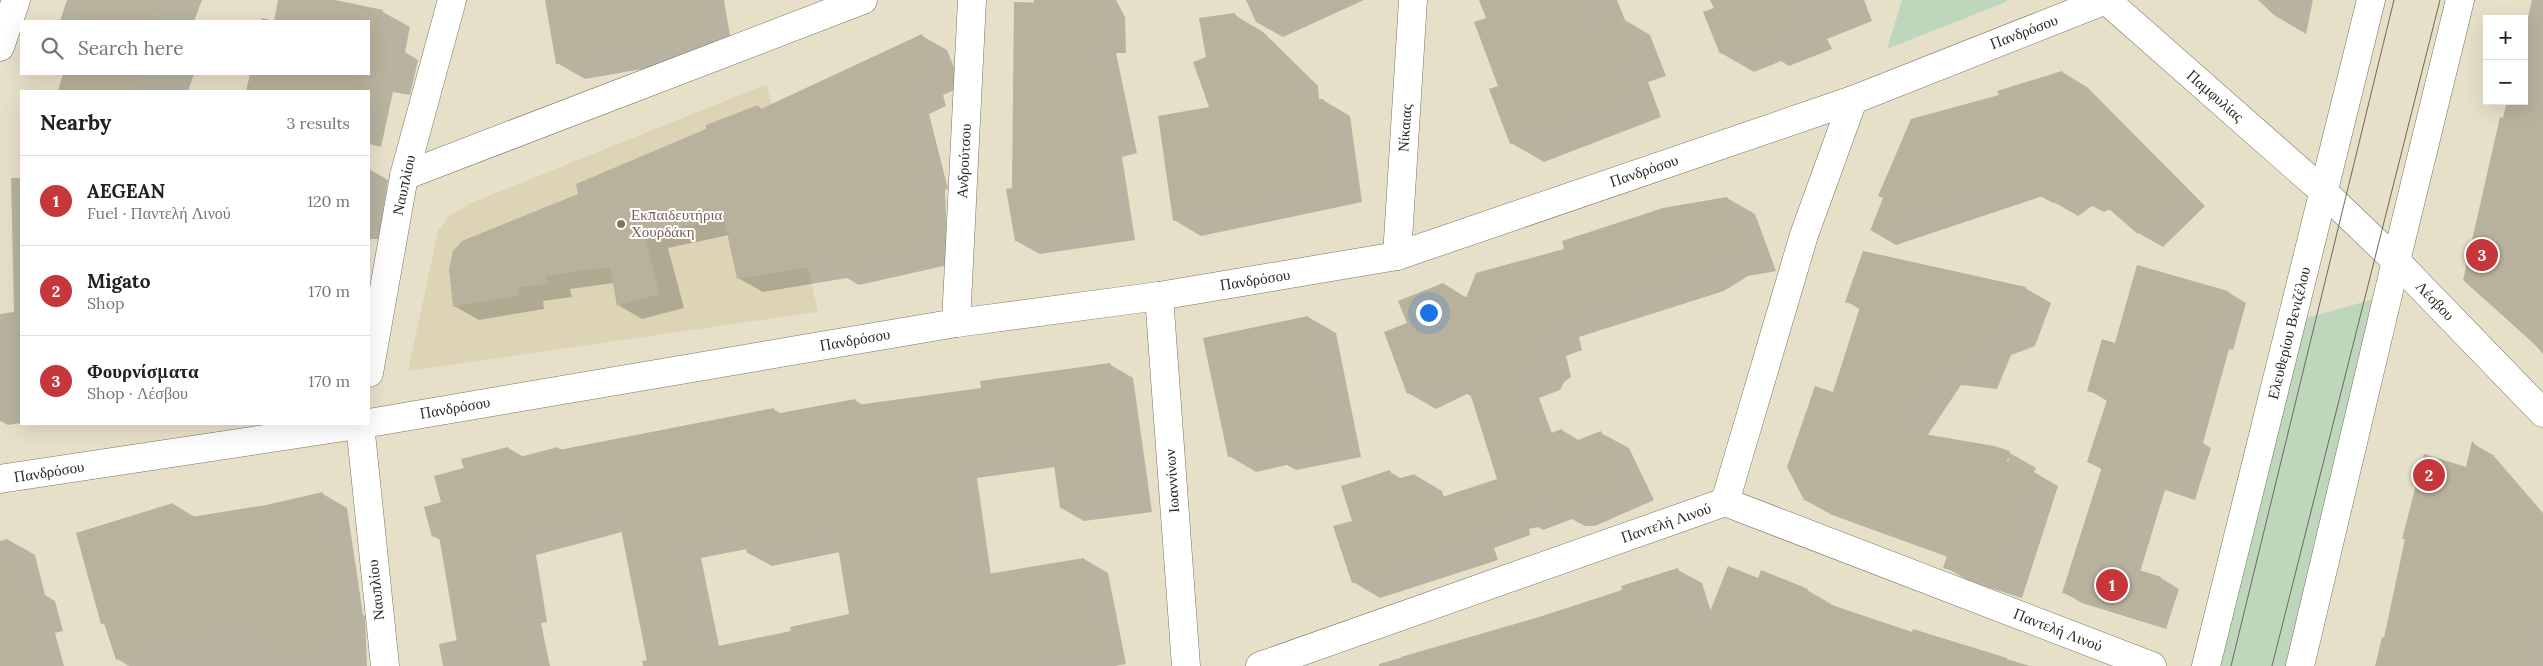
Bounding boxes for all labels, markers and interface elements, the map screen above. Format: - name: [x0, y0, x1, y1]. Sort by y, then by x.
- street label: Πανδρόσου: [1987, 10, 2060, 53]
- map controls: [2483, 15, 2528, 105]
- button: +: [2483, 15, 2528, 60]
- search box: [20, 20, 370, 75]
- icon: search: [38, 34, 66, 62]
- text: Search here: [78, 36, 184, 60]
- button: −: [2483, 60, 2528, 105]
- street label: Παμφυλίας: [2183, 66, 2248, 126]
- street label: Νίκαιας: [1393, 103, 1416, 153]
- text: Nearby: [40, 109, 111, 136]
- text: 3 results: [286, 113, 350, 133]
- street label: Ανδρούτσου: [952, 123, 975, 199]
- street label: Πανδρόσου: [1607, 150, 1681, 191]
- street label: Ναυπλίου: [388, 153, 419, 217]
- text: AEGEAN: [87, 179, 165, 203]
- text: 1: [53, 191, 59, 211]
- text: 120 m: [307, 191, 350, 211]
- text: Fuel · Παντελή Λινού: [87, 203, 231, 223]
- place label: Εκπαιδευτήρια Χουρδάκη: [631, 205, 722, 241]
- marker: Εκπαιδευτήρια Χουρδάκη: [615, 218, 627, 230]
- pin: 3: [2466, 236, 2498, 274]
- street label: Πανδρόσου: [1218, 265, 1292, 294]
- street label: Ελευθερίου Βενιζέλου: [2263, 265, 2314, 401]
- text: Migato: [87, 269, 150, 293]
- street label: Λέσβου: [2412, 277, 2459, 324]
- text: 2: [52, 281, 60, 301]
- text: 170 m: [308, 281, 350, 301]
- text: Shop: [87, 293, 125, 313]
- your location: [1416, 300, 1442, 326]
- street label: Πανδρόσου: [818, 324, 892, 355]
- text: Φουρνίσματα: [87, 359, 199, 383]
- text: 3: [52, 371, 60, 391]
- text: 170 m: [308, 371, 350, 391]
- text: Shop · Λέσβου: [87, 383, 188, 403]
- street label: Πανδρόσου: [418, 392, 492, 423]
- street label: Ιωαννίνων: [1160, 448, 1183, 514]
- pin: 2: [2413, 456, 2445, 494]
- street label: Πανδρόσου: [12, 457, 86, 486]
- street label: Παντελή Λινού: [1618, 498, 1713, 547]
- street label: Ναυπλίου: [363, 559, 388, 621]
- pin: 1: [2096, 566, 2128, 604]
- street label: Παντελή Λινού: [2011, 604, 2105, 655]

